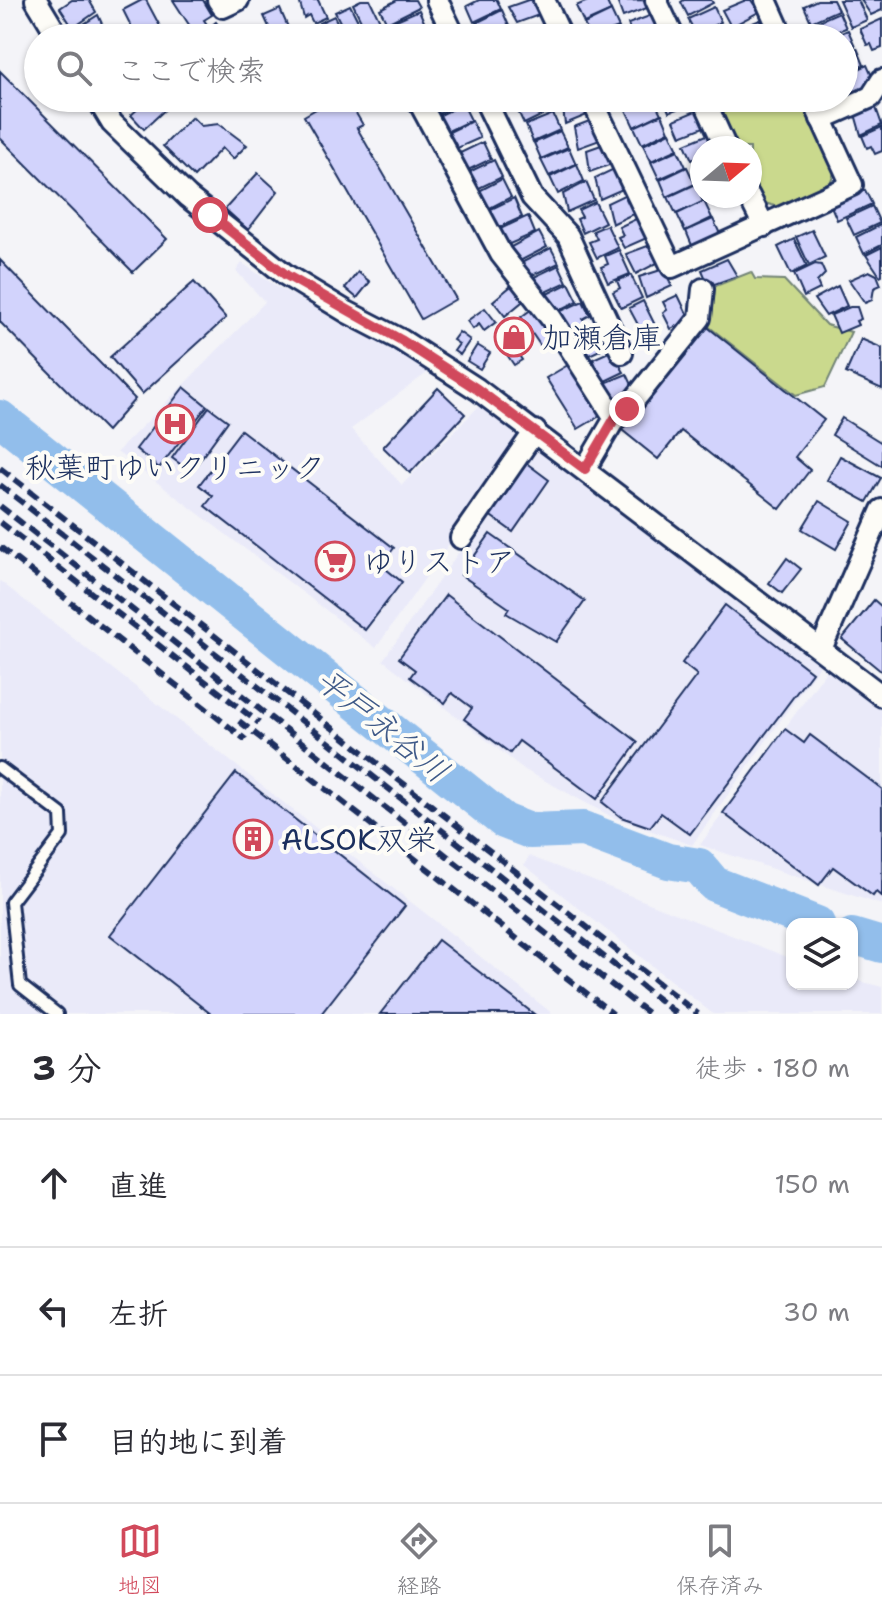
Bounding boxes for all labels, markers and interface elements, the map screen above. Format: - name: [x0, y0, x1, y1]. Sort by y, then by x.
- search box: [24, 24, 858, 112]
- icon: search: [52, 46, 96, 90]
- text: ここで検索: [116, 50, 266, 91]
- north arrow: [690, 136, 762, 208]
- route start: [192, 197, 228, 233]
- shop icon: 加瀬倉庫: [493, 316, 535, 358]
- place label: 加瀬倉庫: [542, 317, 662, 358]
- route end: [609, 391, 645, 427]
- hospital icon: 秋葉町ゆいクリニック: [154, 403, 196, 445]
- place label: 秋葉町ゆいクリニック: [25, 447, 325, 488]
- supermarket icon: ゆりストア: [314, 540, 356, 582]
- place label: ゆりストア: [363, 541, 515, 582]
- water label: 平戸永谷川: [307, 658, 459, 792]
- building icon: ALSOK双栄: [232, 818, 274, 860]
- place label: ALSOK双栄: [281, 819, 436, 860]
- map controls: [786, 918, 858, 990]
- button: layers: [786, 918, 858, 990]
- text: 3 分: [32, 1045, 102, 1091]
- text: 徒歩 · 180 m: [695, 1050, 850, 1085]
- icon: ahead: [32, 1161, 76, 1205]
- text: 直進: [108, 1165, 168, 1206]
- text: 150 m: [774, 1166, 850, 1201]
- icon: left: [32, 1289, 76, 1333]
- text: 左折: [108, 1293, 168, 1334]
- text: 30 m: [783, 1294, 850, 1329]
- icon: arrive: [32, 1417, 76, 1461]
- text: 目的地に到着: [108, 1421, 288, 1462]
- tab: 地図: [118, 1519, 162, 1600]
- tab: 経路: [397, 1519, 441, 1600]
- tab: 保存済み: [676, 1519, 764, 1600]

